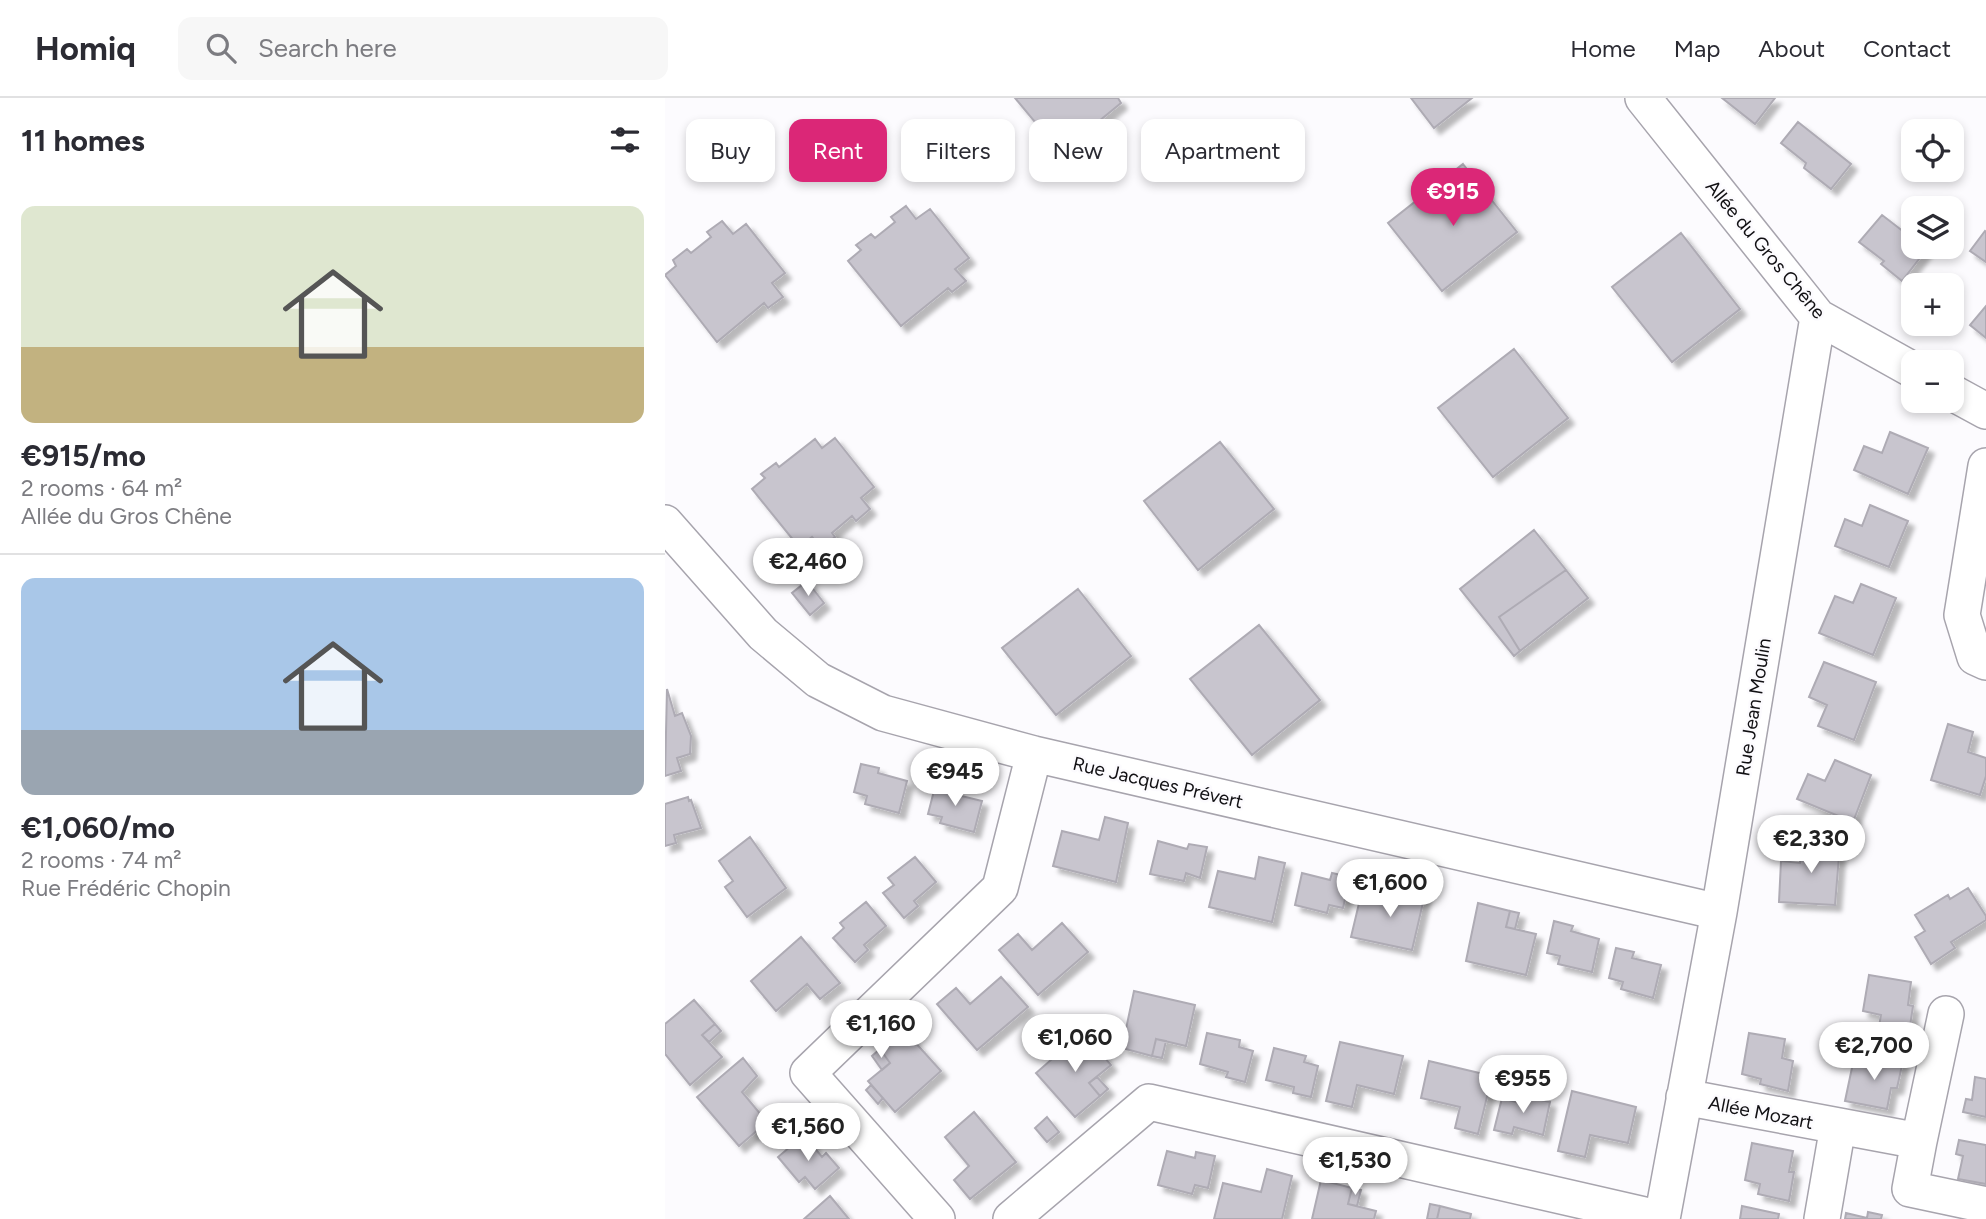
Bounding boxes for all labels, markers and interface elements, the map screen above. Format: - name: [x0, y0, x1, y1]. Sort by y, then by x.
- search box: [178, 17, 668, 80]
- text: Homiq: [35, 29, 136, 68]
- icon: search: [202, 29, 240, 67]
- text: Search here: [258, 32, 397, 64]
- text: Home: [1570, 34, 1636, 63]
- text: Map: [1674, 34, 1720, 63]
- text: About: [1758, 34, 1825, 63]
- text: Contact: [1863, 34, 1951, 63]
- chip: Buy: [686, 119, 775, 182]
- chip: Rent: [789, 119, 887, 182]
- chip: Filters: [901, 119, 1015, 182]
- chip: New: [1029, 119, 1127, 182]
- chip: Apartment: [1141, 119, 1305, 182]
- map controls: [1901, 119, 1964, 413]
- button: locate: [1901, 119, 1964, 182]
- icon: filters: [606, 121, 644, 159]
- text: 11 homes: [21, 122, 145, 159]
- pin: €915: [1412, 169, 1494, 228]
- street label: Allée du Gros Chêne: [1701, 175, 1830, 323]
- text: €915: [1427, 177, 1479, 205]
- button: layers: [1901, 196, 1964, 259]
- icon: home: [270, 251, 396, 377]
- button: +: [1901, 273, 1964, 336]
- button: −: [1901, 350, 1964, 413]
- text: €915/mo: [21, 437, 146, 474]
- text: 2 rooms · 64 m²: [21, 474, 182, 502]
- text: Allée du Gros Chêne: [21, 502, 232, 530]
- pin: €2,460: [751, 538, 865, 598]
- text: €2,460: [769, 547, 847, 575]
- icon: home: [270, 623, 396, 749]
- street label: Rue Jean Moulin: [1731, 636, 1776, 778]
- pin: €945: [914, 748, 996, 808]
- street label: Rue Jacques Prévert: [1071, 752, 1245, 813]
- text: €945: [926, 757, 984, 785]
- text: €1,060/mo: [21, 809, 175, 846]
- pin: €2,330: [1754, 816, 1868, 875]
- text: €2,330: [1773, 824, 1849, 852]
- text: 2 rooms · 74 m²: [21, 846, 182, 874]
- pin: €1,600: [1333, 860, 1447, 919]
- text: €1,600: [1353, 868, 1427, 896]
- text: Rue Frédéric Chopin: [21, 874, 231, 902]
- pin: €1,160: [824, 1000, 938, 1060]
- text: €1,160: [846, 1009, 916, 1037]
- pin: €1,060: [1018, 1014, 1132, 1074]
- text: €1,060: [1038, 1023, 1112, 1051]
- pin: €2,700: [1817, 1023, 1931, 1082]
- text: €2,700: [1835, 1031, 1913, 1059]
- pin: €955: [1482, 1056, 1564, 1115]
- text: €955: [1495, 1064, 1551, 1092]
- street label: Allée Mozart: [1706, 1091, 1815, 1134]
- pin: €1,560: [751, 1104, 865, 1163]
- text: €1,560: [771, 1112, 845, 1140]
- pin: €1,530: [1298, 1138, 1412, 1197]
- text: €1,530: [1319, 1146, 1391, 1174]

